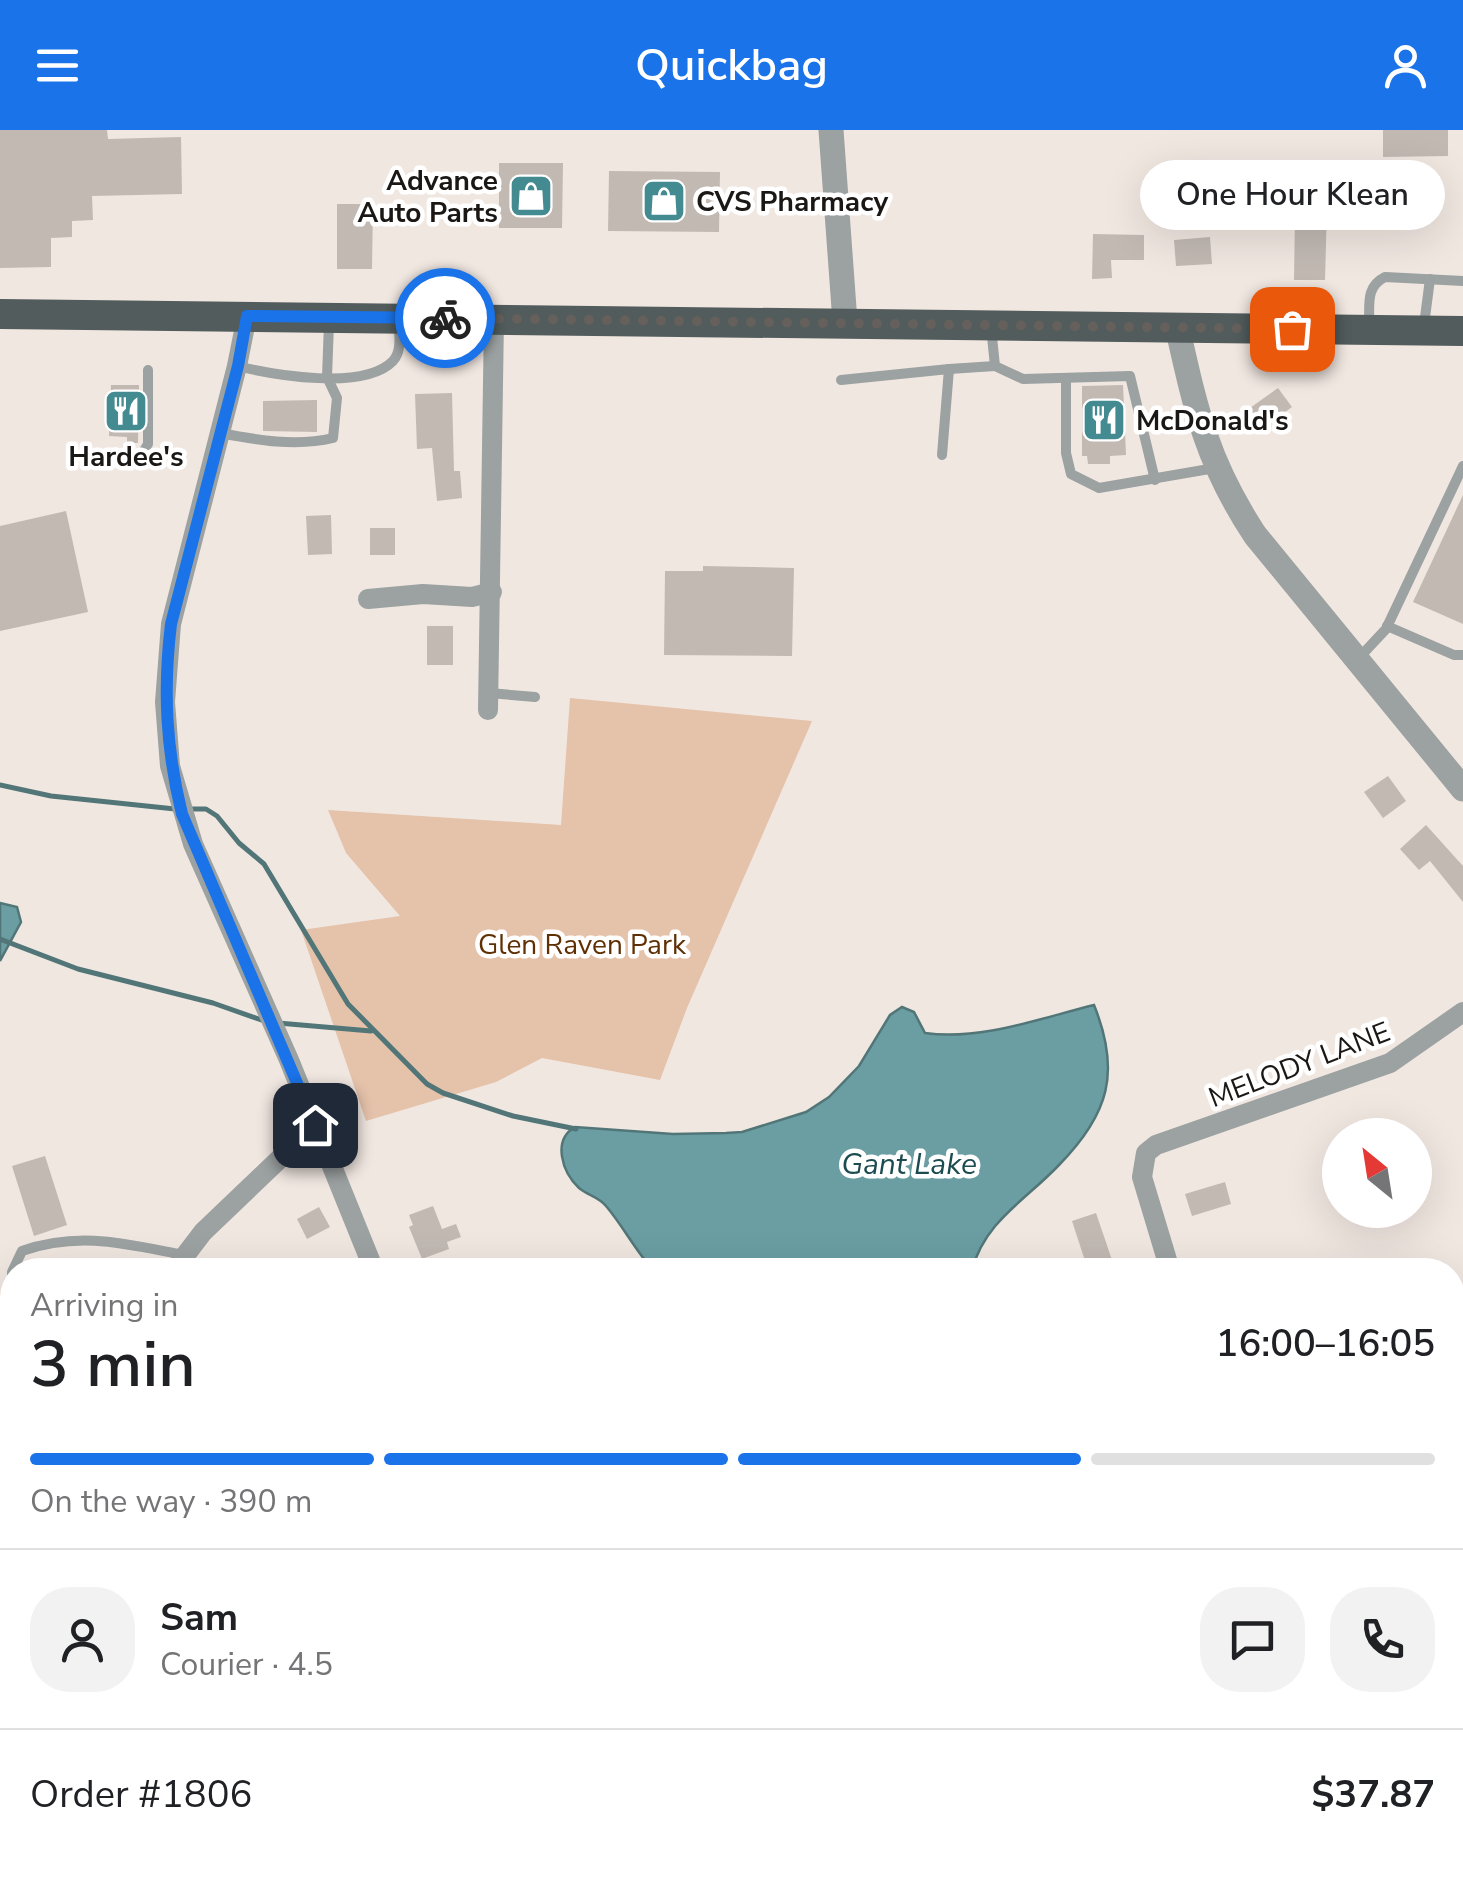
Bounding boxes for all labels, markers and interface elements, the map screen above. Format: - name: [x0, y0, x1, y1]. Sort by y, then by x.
- text: Quickbag: [635, 35, 828, 96]
- icon: menu: [30, 38, 85, 93]
- icon: person: [1378, 38, 1433, 93]
- callout: One Hour Klean: [1140, 159, 1444, 229]
- place label: Advance Auto Parts: [358, 162, 498, 232]
- shop icon: Advance Auto Parts: [508, 173, 554, 219]
- text: One Hour Klean: [1176, 173, 1409, 216]
- shop icon: CVS Pharmacy: [641, 178, 687, 224]
- place label: CVS Pharmacy: [696, 183, 889, 221]
- courier: [395, 268, 495, 368]
- pin: [1250, 287, 1335, 372]
- icon: bike: [418, 291, 473, 346]
- icon: bag: [1265, 302, 1320, 357]
- restaurant icon: Hardee's: [103, 388, 149, 434]
- restaurant icon: McDonald's: [1081, 397, 1127, 443]
- place label: McDonald's: [1136, 402, 1289, 440]
- place label: Hardee's: [68, 438, 184, 476]
- park label: Glen Raven Park: [478, 926, 687, 964]
- street label: MELODY LANE: [1203, 1013, 1396, 1117]
- pin: [273, 1083, 358, 1168]
- icon: home: [288, 1098, 343, 1153]
- north arrow: [1322, 1118, 1432, 1228]
- map controls: [1322, 1118, 1432, 1228]
- water label: Gant Lake: [841, 1144, 977, 1185]
- text: Arriving in: [30, 1284, 178, 1327]
- text: 16:00–16:05: [1216, 1318, 1435, 1369]
- text: 3 min: [30, 1320, 196, 1409]
- text: On the way · 390 m: [30, 1480, 312, 1523]
- button: person: [30, 1587, 135, 1692]
- button: chat: [1200, 1587, 1305, 1692]
- button: phone: [1330, 1587, 1435, 1692]
- text: Sam: [160, 1592, 238, 1643]
- text: Courier · 4.5: [160, 1643, 333, 1686]
- text: Order #1806: [30, 1769, 252, 1820]
- text: $37.87: [1312, 1769, 1435, 1820]

